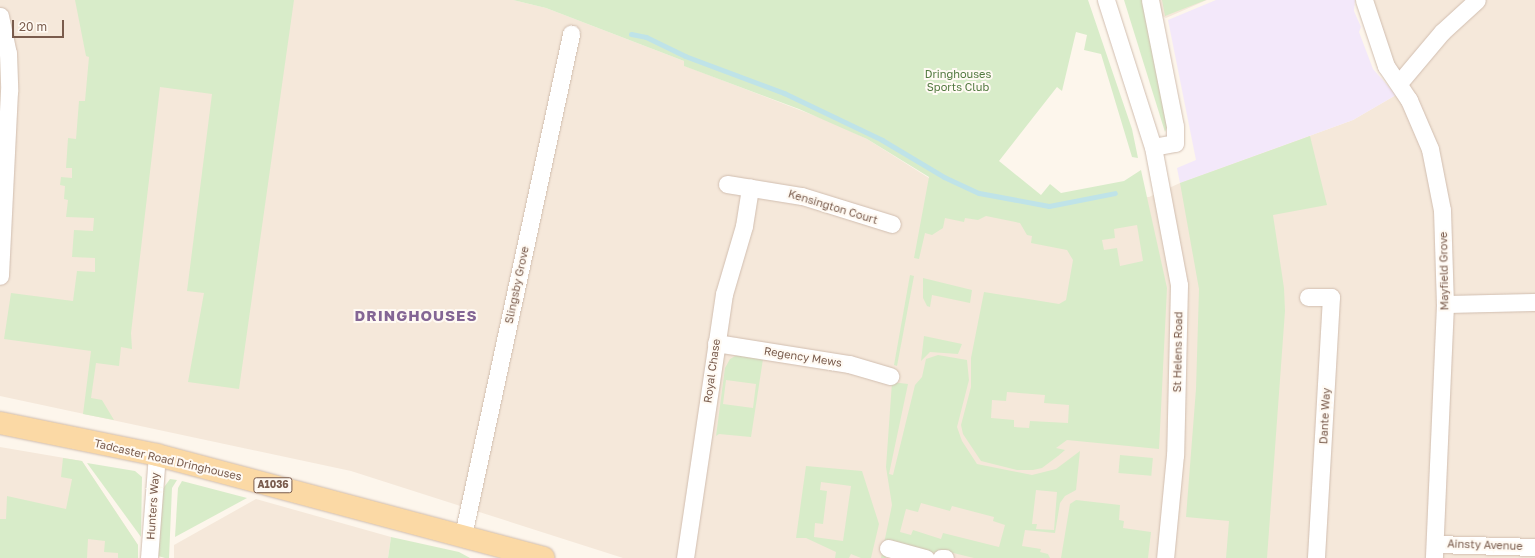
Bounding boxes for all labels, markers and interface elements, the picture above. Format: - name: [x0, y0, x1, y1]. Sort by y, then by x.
- scale bar: [14, 12, 66, 38]
- text: 20 m: [19, 19, 47, 34]
- park label: Dringhouses Sports Club: [925, 68, 991, 94]
- street label: Kensington Court: [787, 187, 879, 227]
- street label: Mayfield Grove: [1437, 232, 1451, 310]
- street label: Slingsby Grove: [502, 245, 532, 325]
- district label: DRINGHOUSES: [354, 307, 478, 325]
- street label: St Helens Road: [1171, 311, 1185, 393]
- street label: Royal Chase: [701, 338, 723, 404]
- street label: Regency Mews: [763, 344, 843, 370]
- street label: Dante Way: [1317, 388, 1333, 444]
- street label: Tadcaster Road Dringhouses: [93, 437, 243, 483]
- street label: Hunters Way: [144, 472, 162, 540]
- road number: A1036: [253, 477, 293, 493]
- street label: Ainsty Avenue: [1447, 537, 1523, 553]

